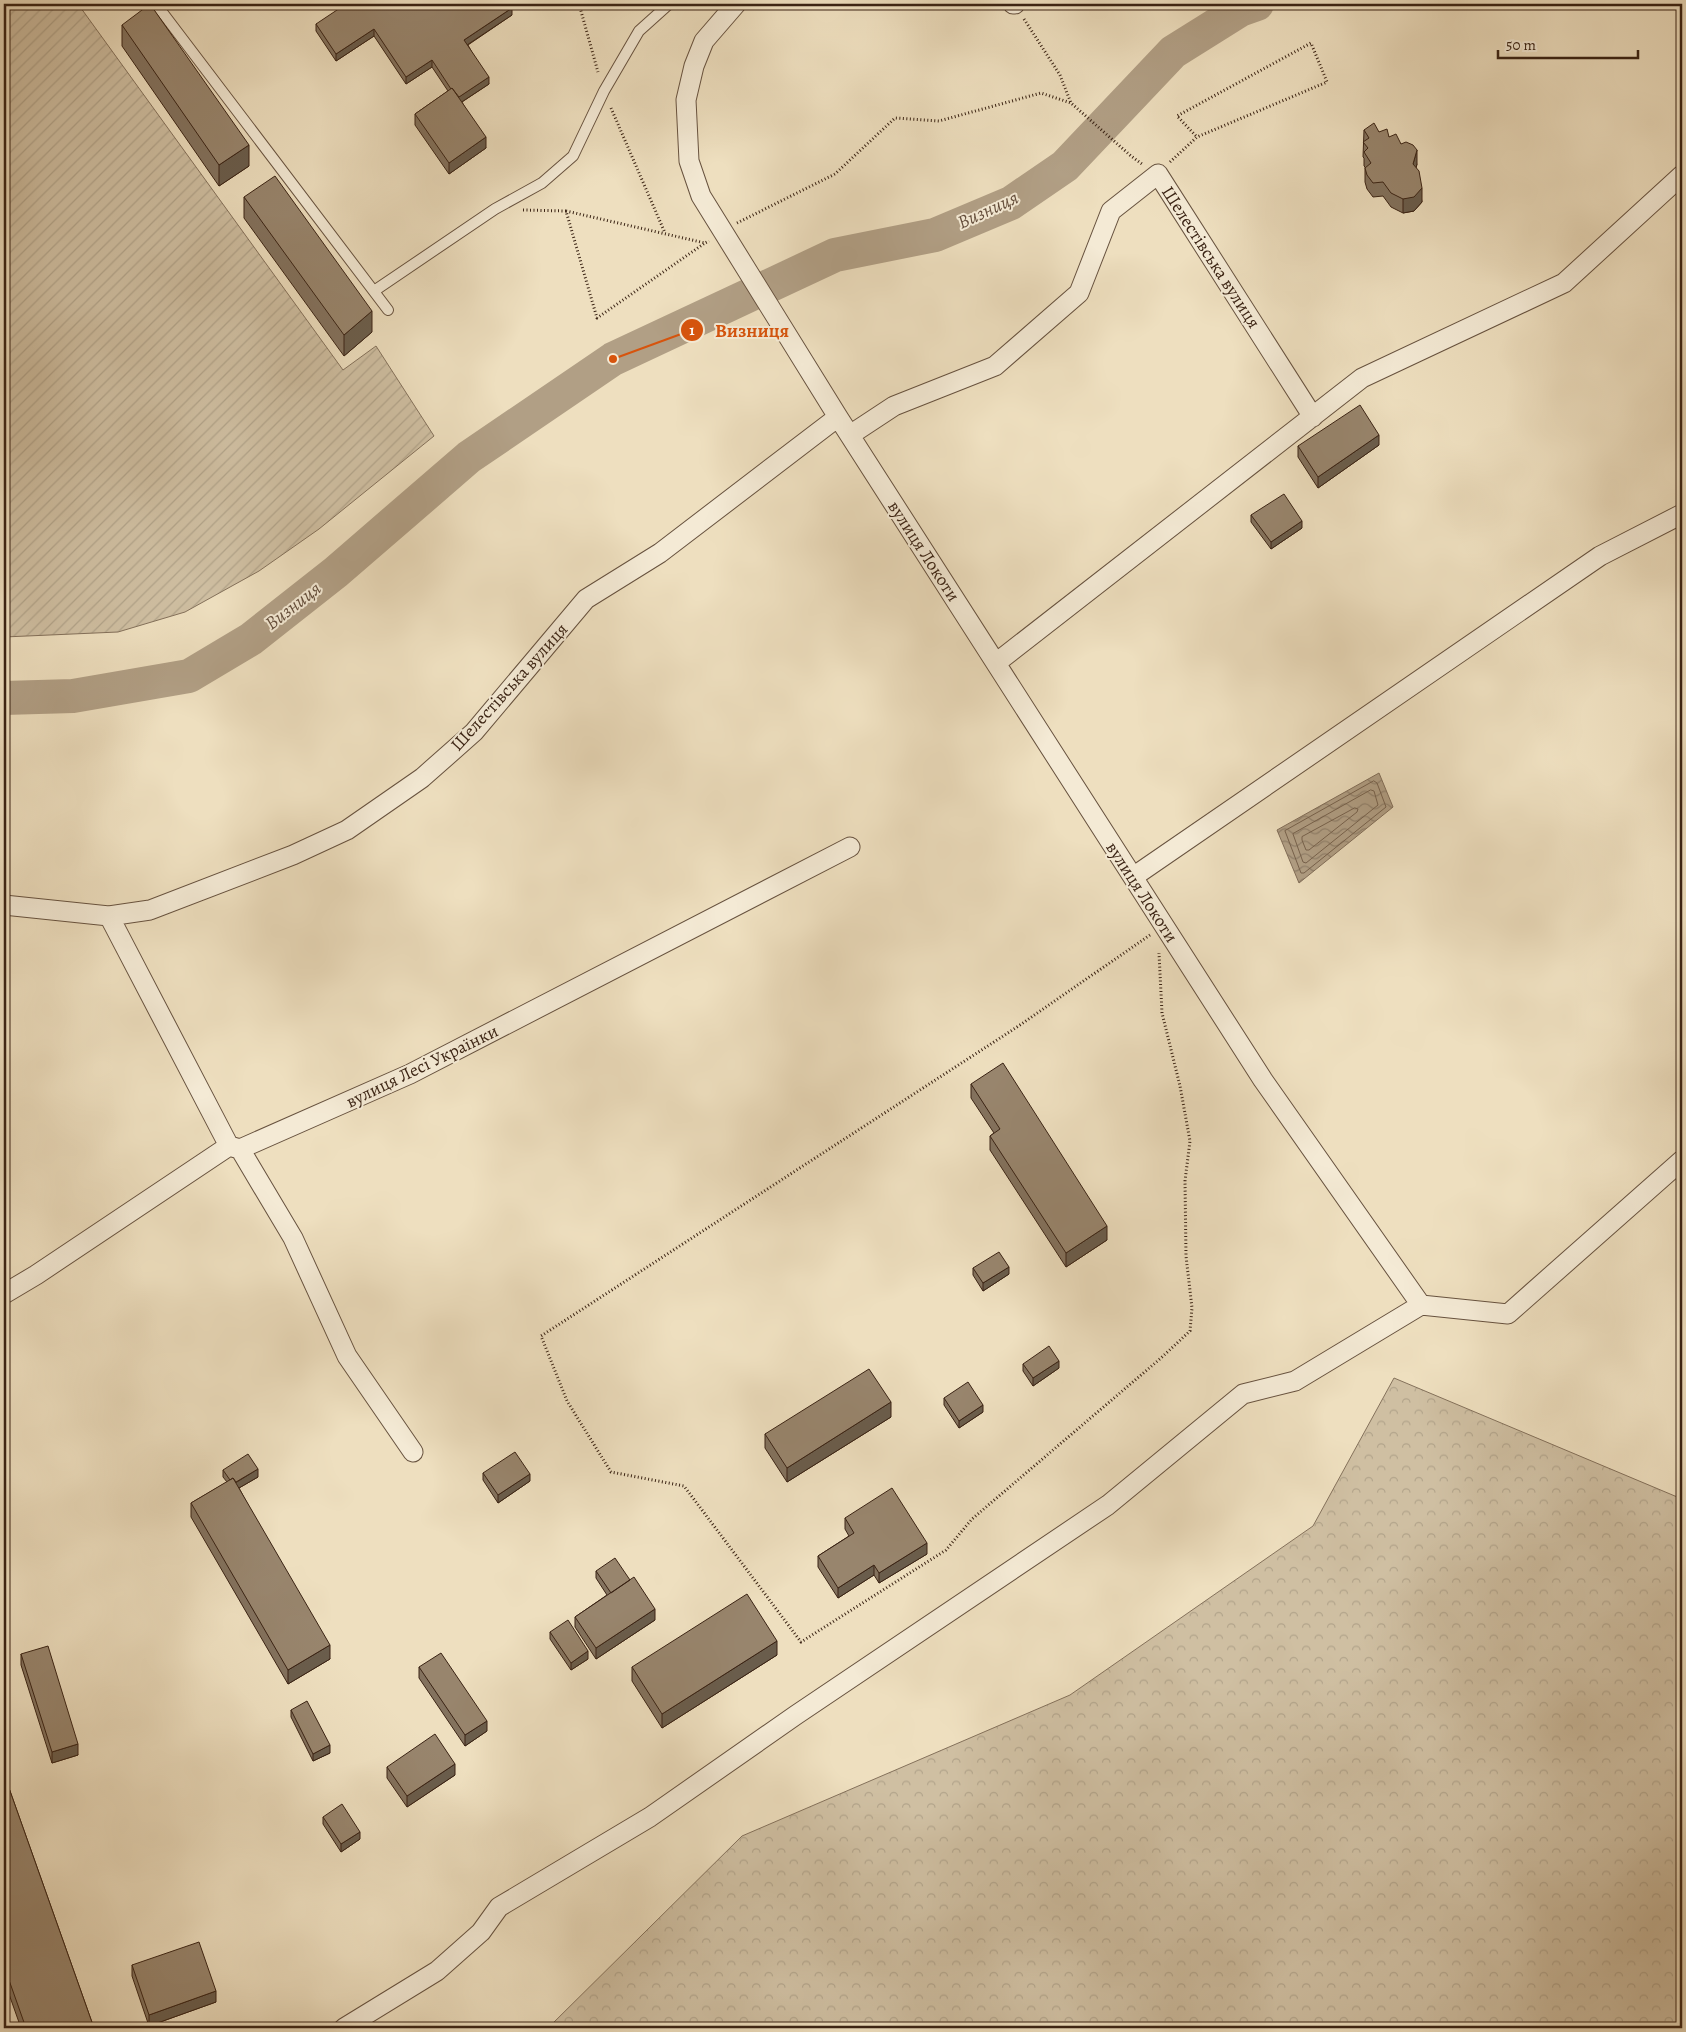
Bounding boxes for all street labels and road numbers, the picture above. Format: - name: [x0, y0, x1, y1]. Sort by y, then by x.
- street label: Шелестівська вулиця: [1156, 181, 1266, 333]
- street label: вулиця Локоти: [882, 496, 966, 606]
- street label: Шелестівська вулиця: [445, 618, 573, 756]
- street label: вулиця Локоти: [1100, 837, 1184, 947]
- street label: вулиця Лесі Українки: [342, 1019, 502, 1113]

